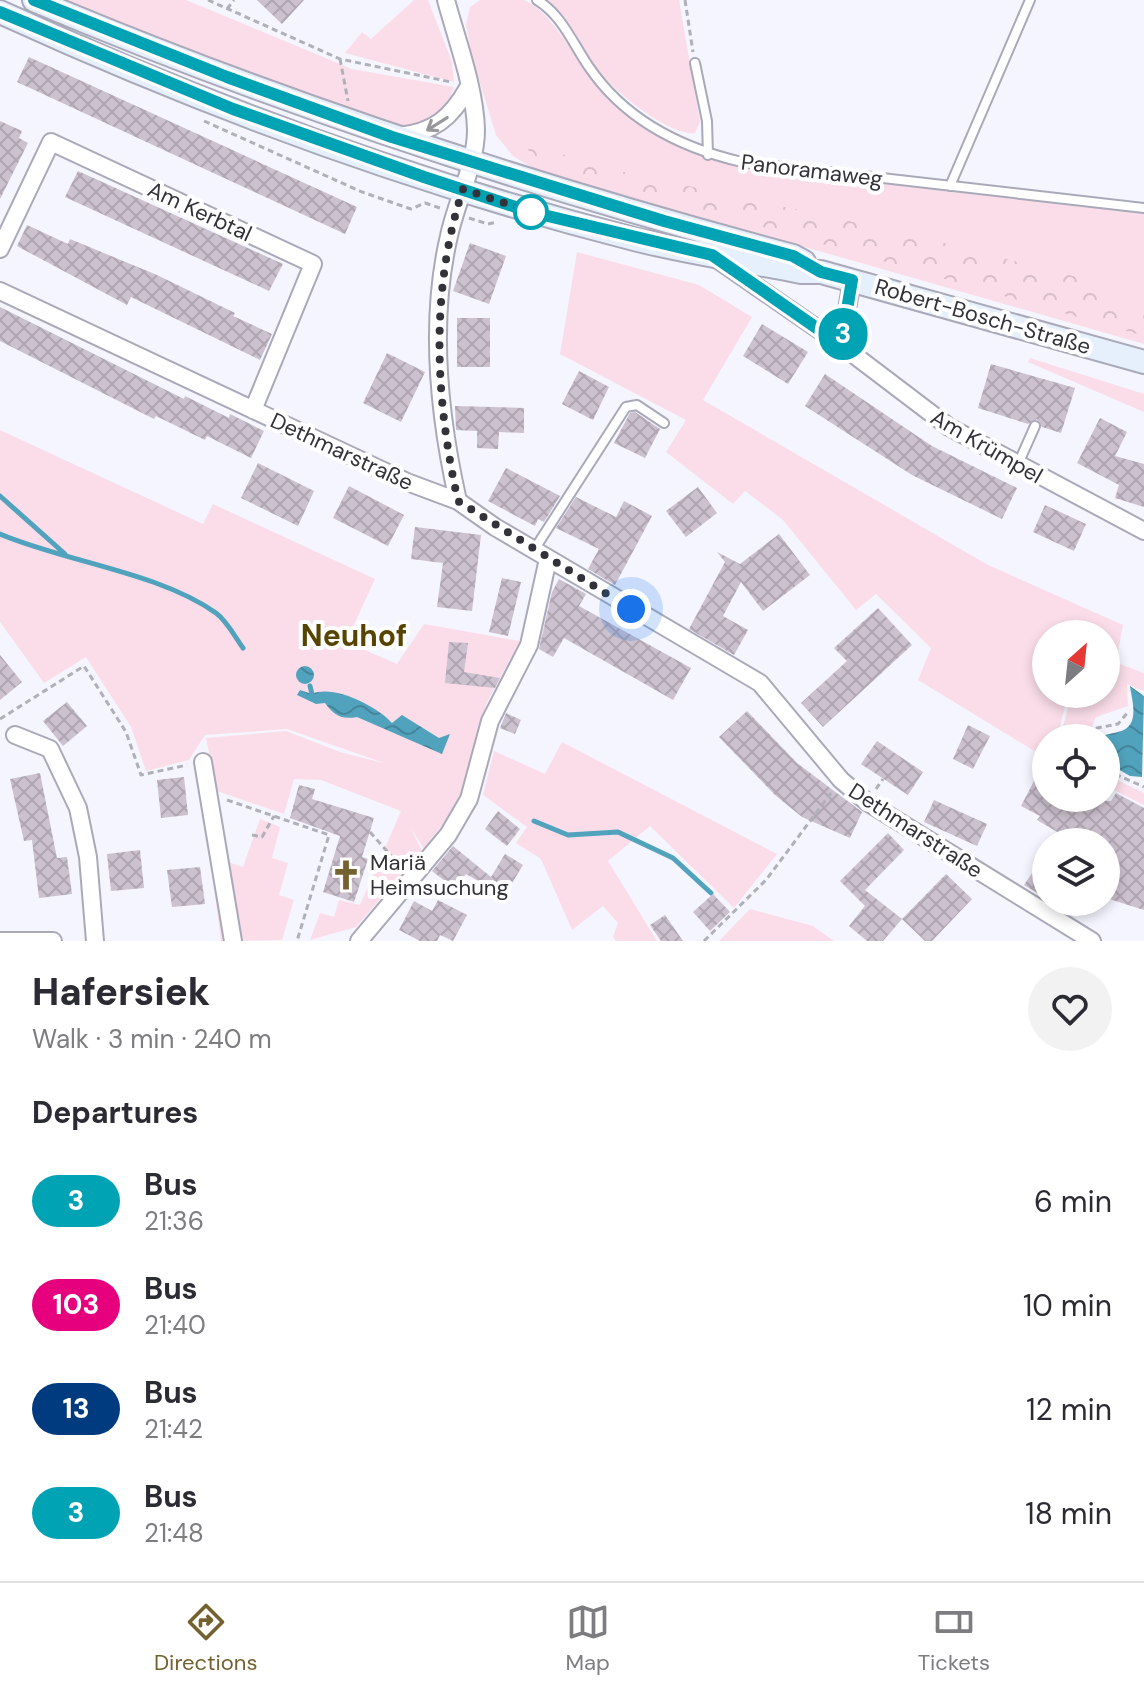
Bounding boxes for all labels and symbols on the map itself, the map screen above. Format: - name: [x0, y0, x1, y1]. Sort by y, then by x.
- one-way arrow: [427, 115, 449, 132]
- street label: Panoramaweg: [739, 147, 884, 194]
- street label: Am Kerbtal: [143, 175, 257, 248]
- unlabelled marker: [514, 195, 548, 229]
- street label: Robert-Bosch-Straße: [872, 272, 1094, 361]
- line badge: 3: [817, 308, 869, 360]
- street label: Am Krümpel: [926, 403, 1048, 490]
- street label: Dethmarstraße: [266, 406, 418, 497]
- your location: [611, 589, 651, 629]
- district label: Neuhof: [301, 616, 407, 655]
- north arrow: [1032, 620, 1120, 708]
- street label: Dethmarstraße: [843, 776, 988, 885]
- place label: Mariä Heimsuchung: [370, 848, 509, 902]
- church icon: Mariä Heimsuchung: [329, 858, 363, 892]

